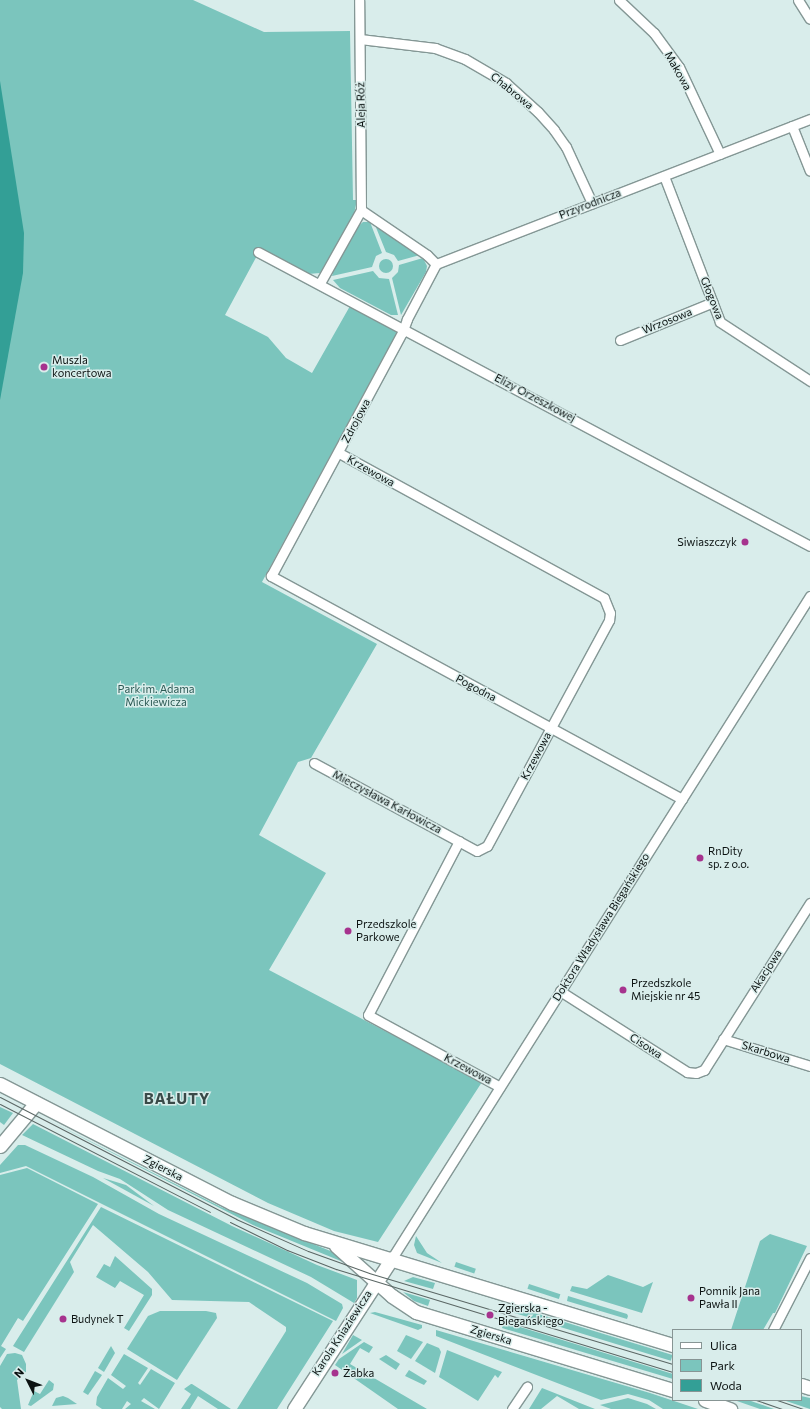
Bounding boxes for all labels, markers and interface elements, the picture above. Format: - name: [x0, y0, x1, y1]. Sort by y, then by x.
- street label: Makowa: [662, 49, 694, 93]
- street label: Chabrowa: [488, 70, 536, 112]
- street label: Aleja Róż: [354, 82, 368, 128]
- street label: Przyrodnicza: [557, 186, 623, 222]
- street label: Głogowa: [698, 275, 726, 321]
- street label: Wrzosowa: [640, 305, 694, 337]
- place label: Muszla koncertowa: [52, 354, 111, 380]
- marker: Muszla koncertowa: [39, 362, 49, 372]
- street label: Elizy Orzeszkowej: [492, 371, 578, 425]
- street label: Zdrojowa: [339, 397, 373, 445]
- street label: Krzewowa: [345, 453, 397, 489]
- place label: Siwiaszczyk: [677, 535, 737, 549]
- marker: Siwiaszczyk: [740, 537, 750, 547]
- street label: Pogodna: [453, 672, 499, 704]
- park label: Park im. Adama Mickiewicza: [117, 683, 195, 709]
- street label: Krzewowa: [518, 730, 554, 782]
- street label: Mieczysława Karłowicza: [330, 768, 444, 836]
- place label: RnDity sp. z o.o.: [708, 845, 749, 871]
- street label: Doktora Władysława Biegańskiego: [550, 851, 652, 1003]
- marker: RnDity sp. z o.o.: [695, 853, 705, 863]
- place label: Przedszkole Parkowe: [356, 918, 416, 944]
- marker: Przedszkole Parkowe: [343, 926, 353, 936]
- street label: Akacjowa: [747, 947, 785, 995]
- place label: Przedszkole Miejskie nr 45: [631, 977, 700, 1003]
- marker: Przedszkole Miejskie nr 45: [618, 985, 628, 995]
- street label: Cisowa: [627, 1031, 665, 1061]
- street label: Skarbowa: [740, 1038, 792, 1066]
- street label: Krzewowa: [442, 1051, 494, 1087]
- district label: BAŁUTY: [144, 1090, 210, 1108]
- street label: Zgierska: [141, 1152, 185, 1184]
- place label: Pomnik Jana Pawła II: [699, 1285, 760, 1311]
- street label: Karola Kniaziewicza: [309, 1288, 375, 1378]
- marker: Pomnik Jana Pawła II: [686, 1293, 696, 1303]
- place label: Zgierska - Biegańskiego: [498, 1302, 564, 1328]
- marker: Zgierska - Biegańskiego: [485, 1310, 495, 1320]
- place label: Budynek T: [71, 1312, 124, 1326]
- marker: Budynek T: [58, 1314, 68, 1324]
- street label: Zgierska: [469, 1322, 513, 1348]
- legend: [672, 1329, 802, 1401]
- text: Ulica: [710, 1338, 737, 1352]
- text: Park: [710, 1358, 735, 1372]
- north arrow: [8, 1361, 48, 1401]
- text: N: [11, 1365, 26, 1380]
- place label: Żabka: [343, 1366, 374, 1380]
- marker: Żabka: [330, 1368, 340, 1378]
- text: Woda: [710, 1378, 742, 1392]

